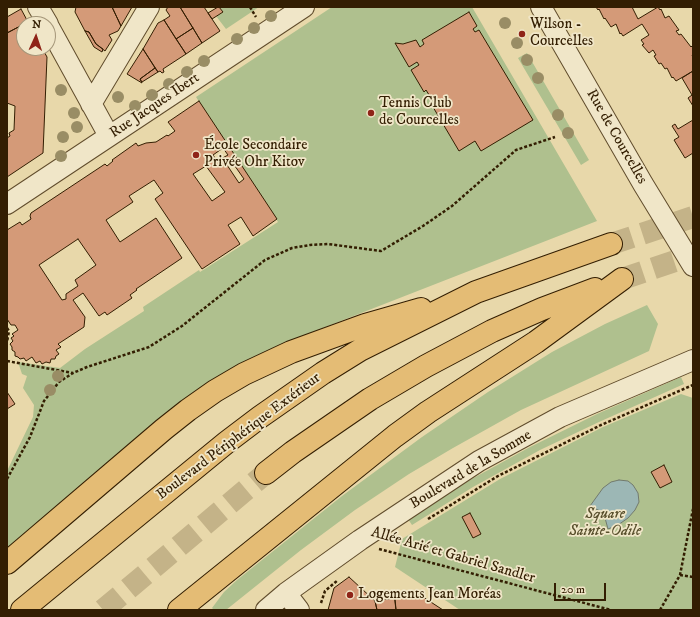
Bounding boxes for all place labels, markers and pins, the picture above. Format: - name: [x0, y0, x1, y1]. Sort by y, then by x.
- place label: Wilson - Courcelles: [530, 16, 593, 51]
- marker: Wilson - Courcelles: [517, 29, 527, 39]
- place label: Tennis Club de Courcelles: [379, 95, 459, 130]
- marker: Tennis Club de Courcelles: [366, 108, 376, 118]
- place label: École Secondaire Privée Ohr Kitov: [204, 137, 307, 172]
- marker: École Secondaire Privée Ohr Kitov: [191, 150, 201, 160]
- place label: Logements Jean Moréas: [358, 586, 501, 604]
- marker: Logements Jean Moréas: [345, 590, 355, 600]

